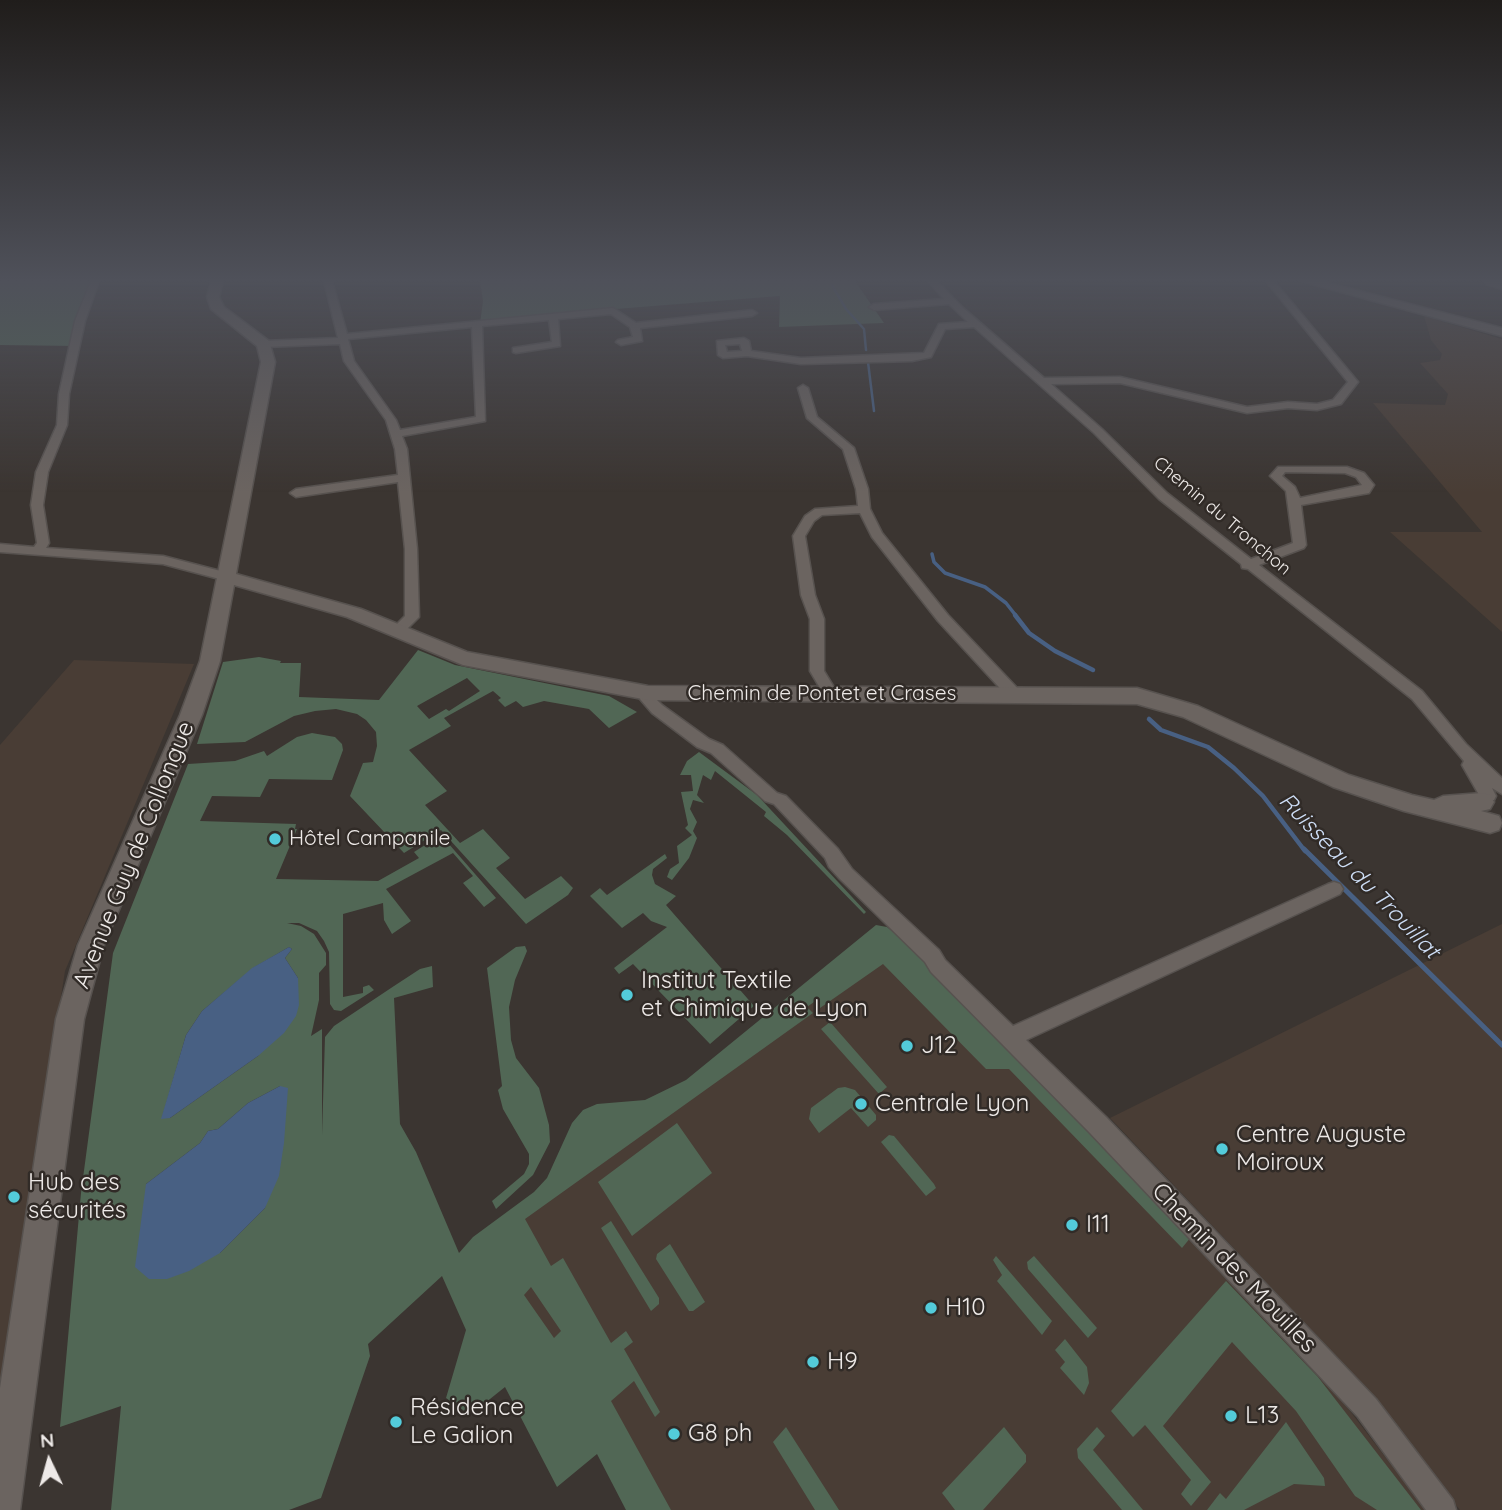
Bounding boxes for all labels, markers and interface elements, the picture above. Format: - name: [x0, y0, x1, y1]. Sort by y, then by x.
- street label: Chemin du Tronchon: [1149, 452, 1295, 580]
- street label: Chemin de Pontet et Crases: [688, 681, 956, 707]
- street label: Avenue Guy de Collongue: [67, 717, 201, 993]
- water label: Ruisseau du Trouillat: [1273, 787, 1445, 965]
- place label: Hôtel Campanile: [289, 826, 450, 852]
- marker: Hôtel Campanile: [267, 831, 283, 847]
- place label: Institut Textile et Chimique de Lyon: [641, 967, 868, 1023]
- marker: Institut Textile et Chimique de Lyon: [619, 987, 635, 1003]
- place label: J12: [921, 1032, 957, 1060]
- marker: J12: [899, 1038, 915, 1054]
- place label: Centrale Lyon: [875, 1090, 1029, 1118]
- marker: Centrale Lyon: [853, 1096, 869, 1112]
- place label: Centre Auguste Moiroux: [1236, 1121, 1406, 1177]
- marker: Centre Auguste Moiroux: [1214, 1141, 1230, 1157]
- place label: Hub des sécurités: [28, 1169, 126, 1225]
- street label: Chemin des Mouilles: [1146, 1177, 1322, 1359]
- marker: Hub des sécurités: [6, 1189, 22, 1205]
- place label: I11: [1086, 1211, 1110, 1239]
- marker: I11: [1064, 1217, 1080, 1233]
- place label: H10: [945, 1294, 985, 1322]
- marker: H10: [923, 1300, 939, 1316]
- place label: H9: [827, 1348, 858, 1376]
- marker: H9: [805, 1354, 821, 1370]
- place label: Résidence Le Galion: [410, 1394, 524, 1450]
- place label: L13: [1245, 1402, 1279, 1430]
- marker: L13: [1223, 1408, 1239, 1424]
- marker: Résidence Le Galion: [388, 1414, 404, 1430]
- place label: G8 ph: [688, 1420, 752, 1448]
- north arrow: [14, 1426, 84, 1496]
- marker: G8 ph: [666, 1426, 682, 1442]
- text: N: [39, 1428, 55, 1453]

